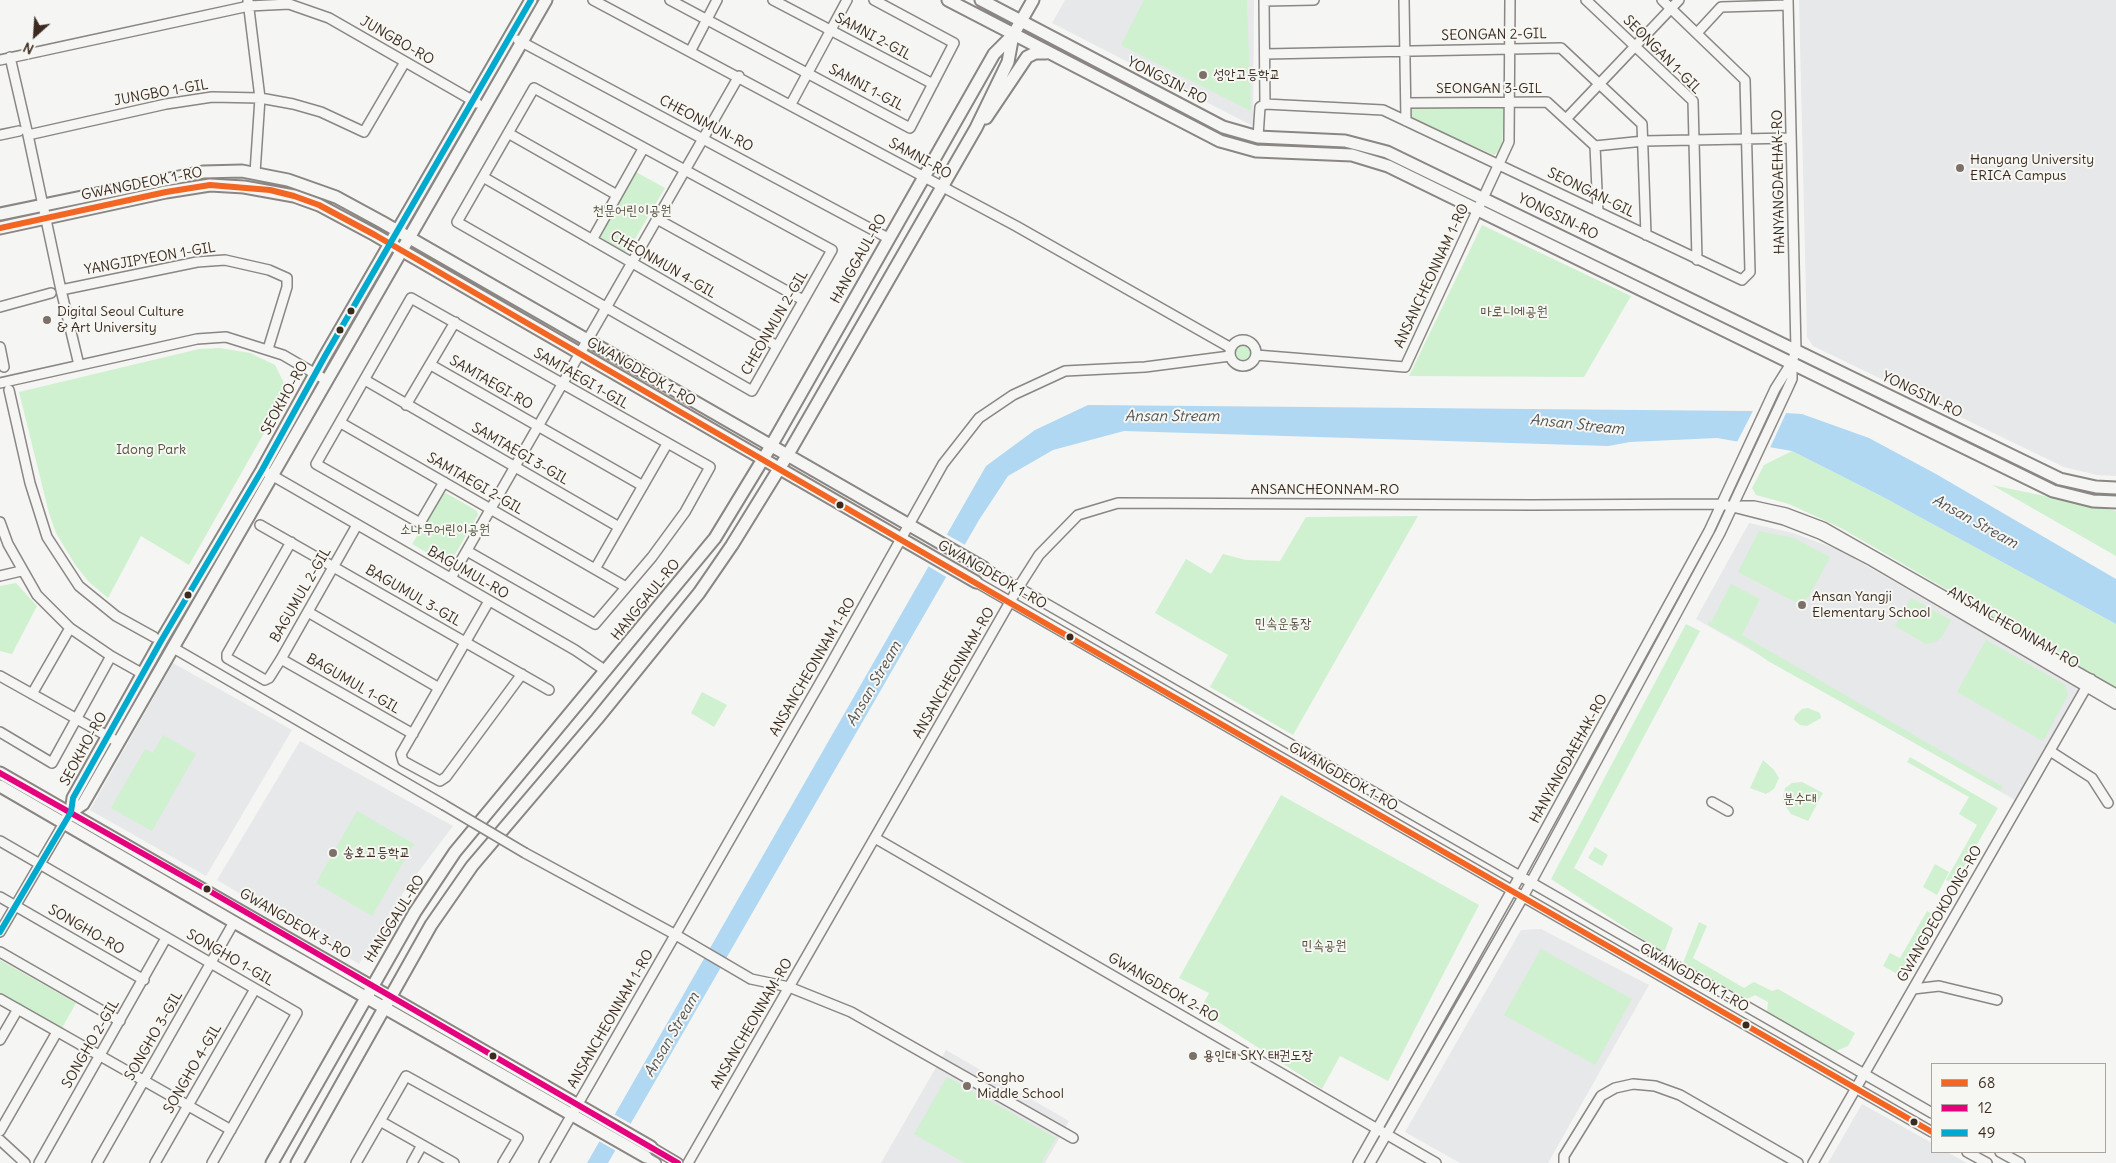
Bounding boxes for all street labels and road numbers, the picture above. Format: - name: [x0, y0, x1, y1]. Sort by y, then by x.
- street label: SAMNI 2-GIL: [832, 10, 914, 64]
- street label: SEONGAN 1-GIL: [1619, 12, 1705, 98]
- street label: JUNGBO-RO: [357, 13, 437, 69]
- street label: SEONGAN 2-GIL: [1441, 26, 1547, 44]
- street label: YONGSIN-RO: [1124, 54, 1210, 108]
- street label: SAMNI 1-GIL: [826, 61, 906, 115]
- street label: JUNGBO 1-GIL: [113, 76, 209, 110]
- street label: SEONGAN 3-GIL: [1436, 81, 1542, 97]
- street label: CHEONMUN-RO: [656, 92, 756, 156]
- street label: HANYANGDAEHAK-RO: [1769, 109, 1789, 255]
- street label: SAMNI-RO: [886, 135, 954, 183]
- street label: GWANGDEOK 1-RO: [80, 164, 204, 204]
- street label: SEONGAN-GIL: [1545, 165, 1637, 221]
- street label: YONGSIN-RO: [1515, 190, 1601, 244]
- street label: ANSANCHEONNAM 1-RO: [1391, 201, 1473, 351]
- street label: HANGGAUL-RO: [827, 211, 891, 307]
- street label: CHEONMUN 4-GIL: [607, 228, 719, 302]
- street label: YANGJIPYEON 1-GIL: [83, 239, 217, 279]
- street label: CHEONMUN 2-GIL: [738, 267, 812, 379]
- street label: GWANGDEOK 1-RO: [583, 334, 699, 410]
- street label: SAMTAEGI 1-GIL: [531, 345, 631, 413]
- street label: SAMTAEGI-RO: [446, 352, 536, 414]
- street label: SEOKHO-RO: [258, 358, 312, 438]
- street label: YONGSIN-RO: [1879, 368, 1965, 422]
- street label: SAMTAEGI 3-GIL: [469, 419, 571, 489]
- street label: SAMTAEGI 2-GIL: [424, 450, 526, 518]
- street label: ANSANCHEONNAM-RO: [1251, 482, 1399, 498]
- street label: GWANGDEOK 1-RO: [934, 537, 1050, 613]
- street label: BAGUMUL-RO: [424, 543, 512, 603]
- street label: BAGUMUL 2-GIL: [267, 545, 335, 645]
- street label: HANGGAUL-RO: [608, 556, 684, 644]
- street label: BAGUMUL 3-GIL: [362, 562, 464, 630]
- street label: ANSANCHEONNAM-RO: [1945, 584, 2081, 672]
- street label: ANSANCHEONNAM 1-RO: [766, 595, 860, 739]
- street label: ANSANCHEONNAM-RO: [910, 605, 998, 741]
- street label: BAGUMUL 1-GIL: [303, 650, 403, 718]
- street label: HANYANGDAEHAK-RO: [1527, 692, 1611, 826]
- street label: SEOKHO-RO: [57, 709, 111, 789]
- street label: GWANGDEOK 1-RO: [1285, 739, 1401, 815]
- street label: GWANGDEOKDONG-RO: [1894, 843, 1986, 985]
- street label: HANGGAUL-RO: [361, 872, 429, 966]
- street label: GWANGDEOK 3-RO: [236, 885, 354, 963]
- street label: SONGHO-RO: [45, 901, 127, 959]
- street label: SONGHO 1-GIL: [183, 926, 277, 990]
- street label: GWANGDEOK 1-RO: [1636, 940, 1752, 1016]
- street label: ANSANCHEONNAM 1-RO: [564, 947, 658, 1091]
- street label: GWANGDEOK 2-RO: [1105, 950, 1221, 1026]
- street label: ANSANCHEONNAM-RO: [708, 956, 796, 1092]
- street label: SONGHO 3-GIL: [122, 988, 186, 1084]
- street label: SONGHO 2-GIL: [59, 997, 123, 1091]
- street label: SONGHO 4-GIL: [161, 1021, 225, 1117]

